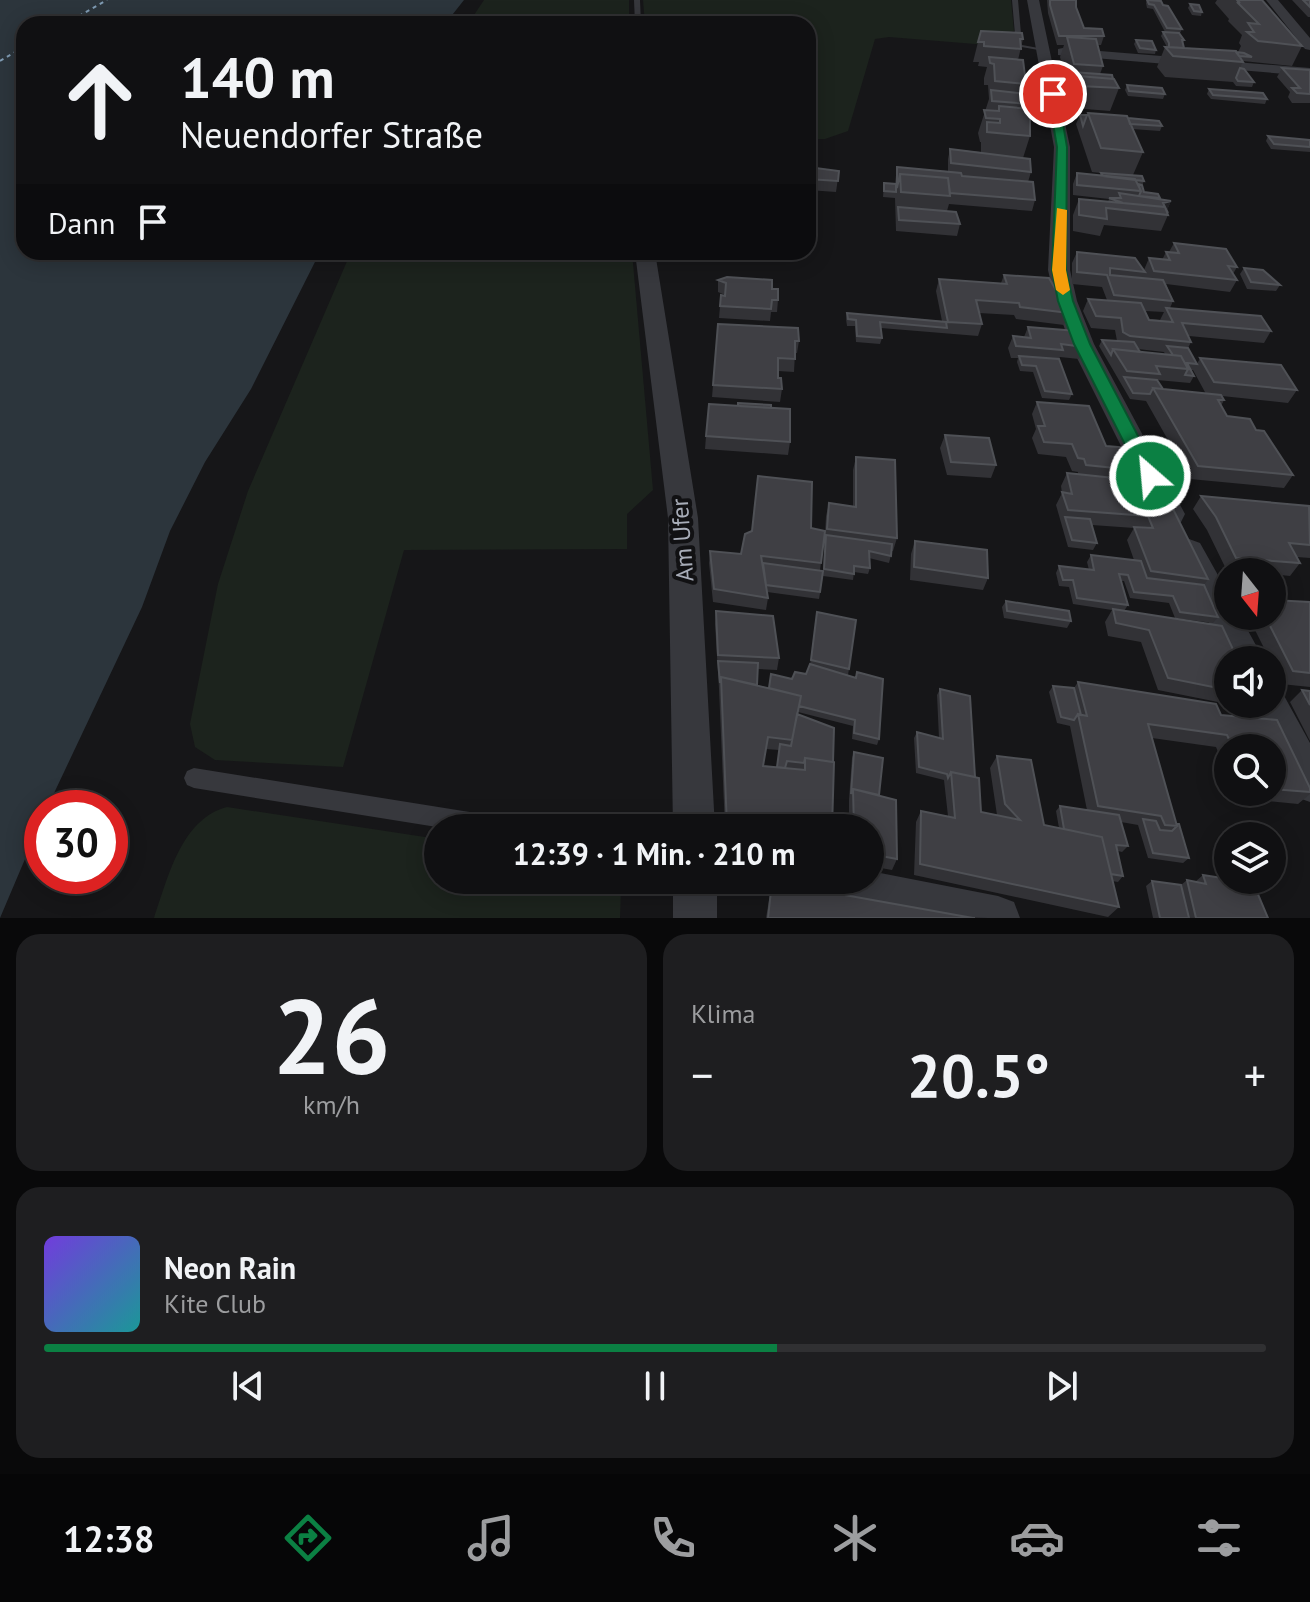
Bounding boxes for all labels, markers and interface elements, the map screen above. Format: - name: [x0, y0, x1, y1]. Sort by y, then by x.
- text: 140 m: [180, 41, 335, 113]
- icon: ahead: [48, 48, 152, 152]
- pin: [1019, 60, 1087, 128]
- icon: arrive: [1031, 72, 1075, 116]
- text: Neuendorfer Straße: [180, 111, 483, 158]
- icon: arrive: [131, 200, 175, 244]
- text: Dann: [48, 203, 115, 242]
- position arrow: [1108, 434, 1192, 518]
- street label: Am Ufer: [664, 497, 700, 583]
- north arrow: [1214, 558, 1286, 630]
- map controls: [1214, 558, 1286, 894]
- button: sound: [1214, 646, 1286, 718]
- button: search: [1214, 734, 1286, 806]
- speed limit sign: 30: [24, 790, 128, 894]
- button: layers: [1214, 822, 1286, 894]
- text: 12:39 · 1 Min. · 210 m: [513, 834, 795, 873]
- text: 26: [273, 968, 390, 1103]
- text: Klima: [691, 997, 755, 1030]
- text: 20.5°: [907, 1036, 1050, 1114]
- text: −: [691, 1046, 713, 1103]
- text: +: [1244, 1046, 1266, 1103]
- text: km/h: [303, 1088, 360, 1121]
- text: Neon Rain: [164, 1248, 296, 1287]
- text: Kite Club: [164, 1287, 266, 1320]
- icon: previous: [226, 1364, 270, 1408]
- icon: pause: [633, 1364, 677, 1408]
- icon: next: [1040, 1364, 1084, 1408]
- icon: directions: [280, 1510, 336, 1566]
- icon: music: [463, 1510, 519, 1566]
- icon: phone: [645, 1510, 701, 1566]
- icon: climate: [827, 1510, 883, 1566]
- icon: car: [1009, 1510, 1065, 1566]
- icon: filters: [1191, 1510, 1247, 1566]
- text: 12:38: [63, 1515, 154, 1562]

